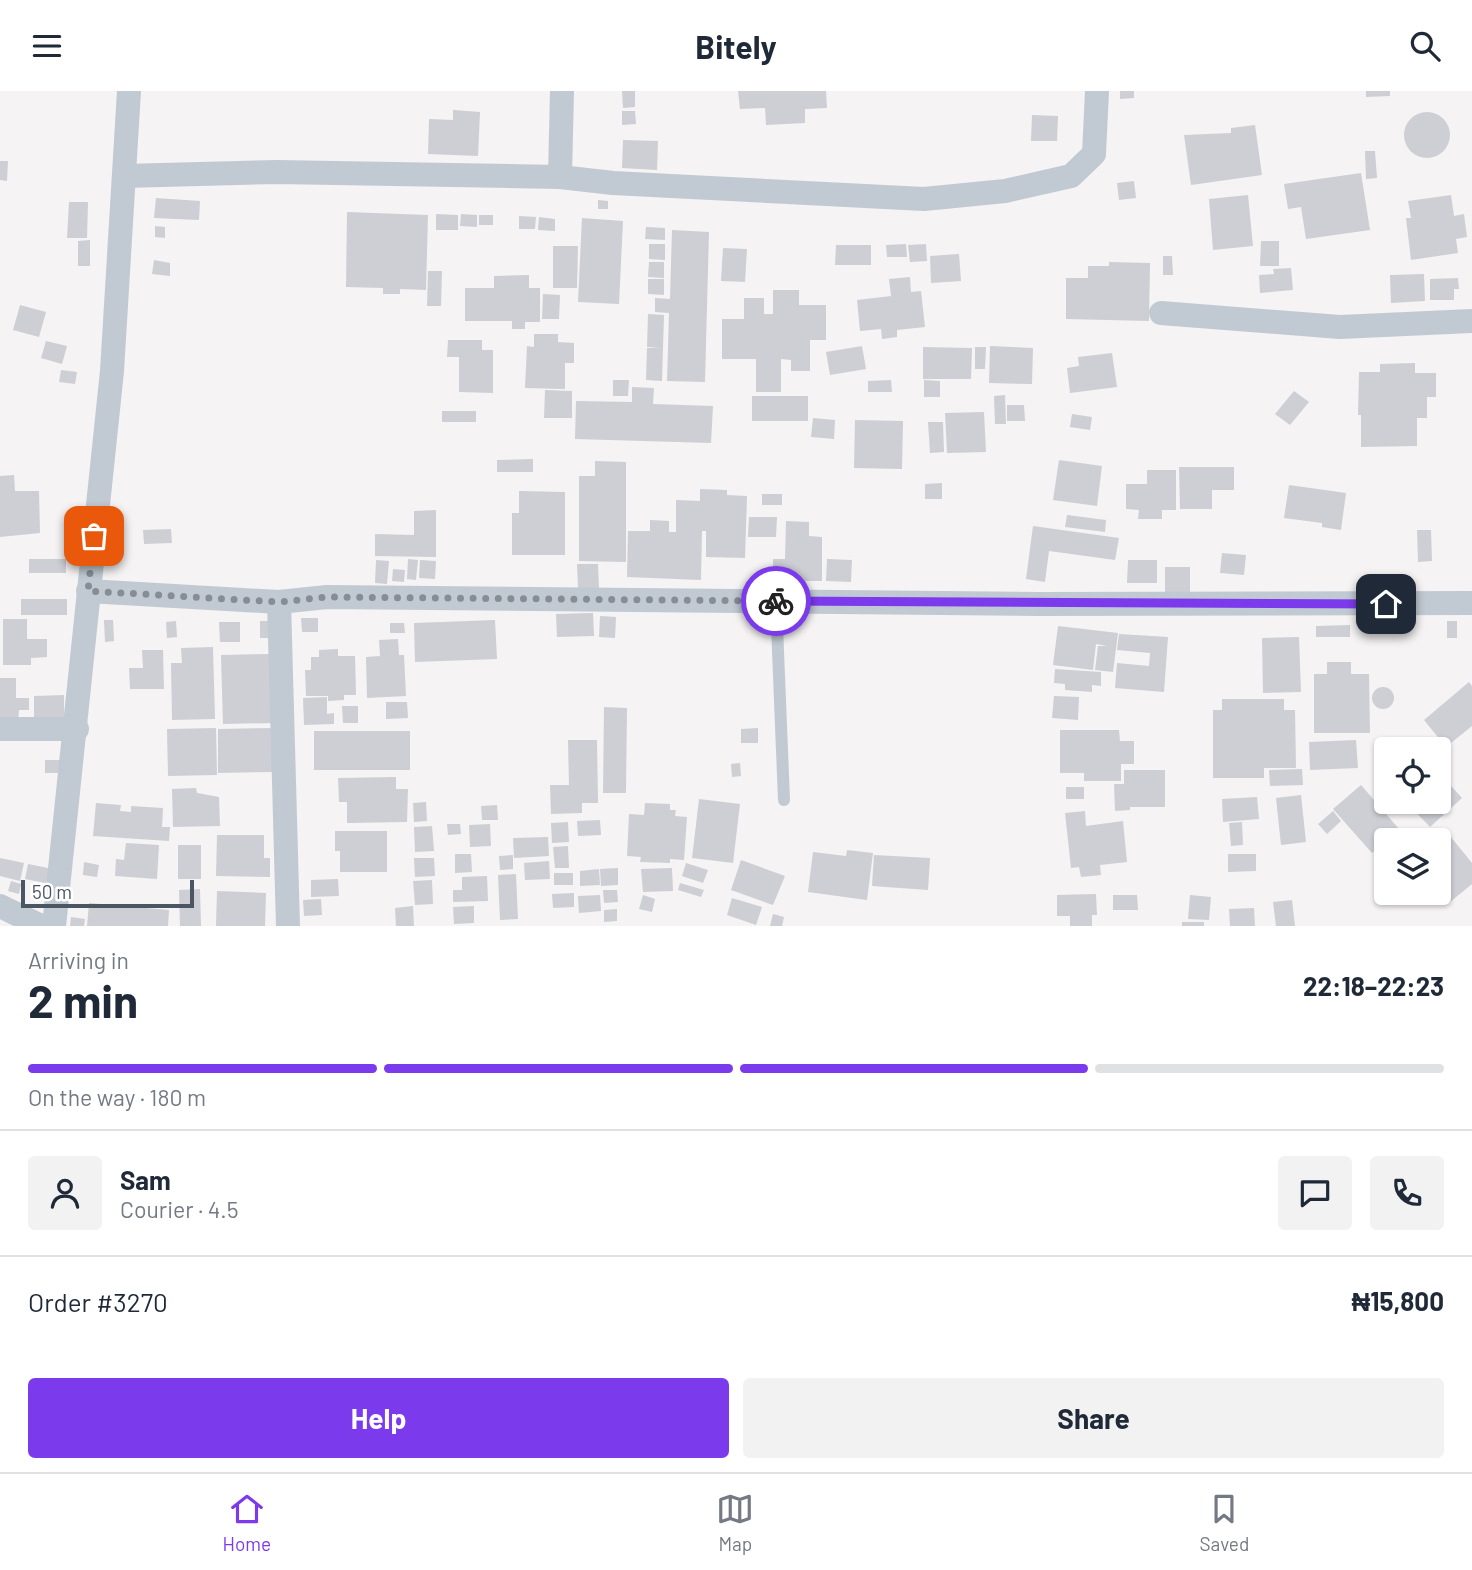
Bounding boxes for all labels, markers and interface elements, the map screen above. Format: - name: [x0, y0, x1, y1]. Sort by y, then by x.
- icon: menu: [28, 27, 66, 65]
- text: Bitely: [695, 27, 777, 65]
- icon: search: [1406, 27, 1444, 65]
- pin: [64, 506, 124, 566]
- icon: bag: [75, 517, 113, 555]
- courier: [741, 566, 811, 636]
- pin: [1356, 574, 1416, 634]
- icon: bike: [757, 582, 795, 620]
- icon: home: [1367, 585, 1405, 623]
- map controls: [1374, 737, 1451, 905]
- button: locate: [1374, 737, 1451, 814]
- button: layers: [1374, 828, 1451, 905]
- scale bar: [21, 877, 194, 909]
- text: 50 m: [32, 880, 72, 903]
- text: Arriving in: [28, 946, 129, 974]
- text: 22:18–22:23: [1303, 970, 1444, 1001]
- text: 2 min: [28, 972, 138, 1027]
- text: On the way · 180 m: [28, 1083, 206, 1111]
- button: person: [28, 1156, 102, 1230]
- button: chat: [1278, 1156, 1352, 1230]
- button: phone: [1370, 1156, 1444, 1230]
- text: Sam: [120, 1164, 171, 1195]
- text: Courier · 4.5: [120, 1195, 239, 1223]
- text: ₦15,800: [1351, 1285, 1444, 1316]
- text: Order #3270: [28, 1286, 168, 1317]
- button: Help: [28, 1378, 729, 1458]
- button: Share: [743, 1378, 1444, 1458]
- tab: Home: [223, 1490, 271, 1555]
- tab: Map: [716, 1490, 754, 1555]
- tab: Saved: [1200, 1490, 1249, 1555]

